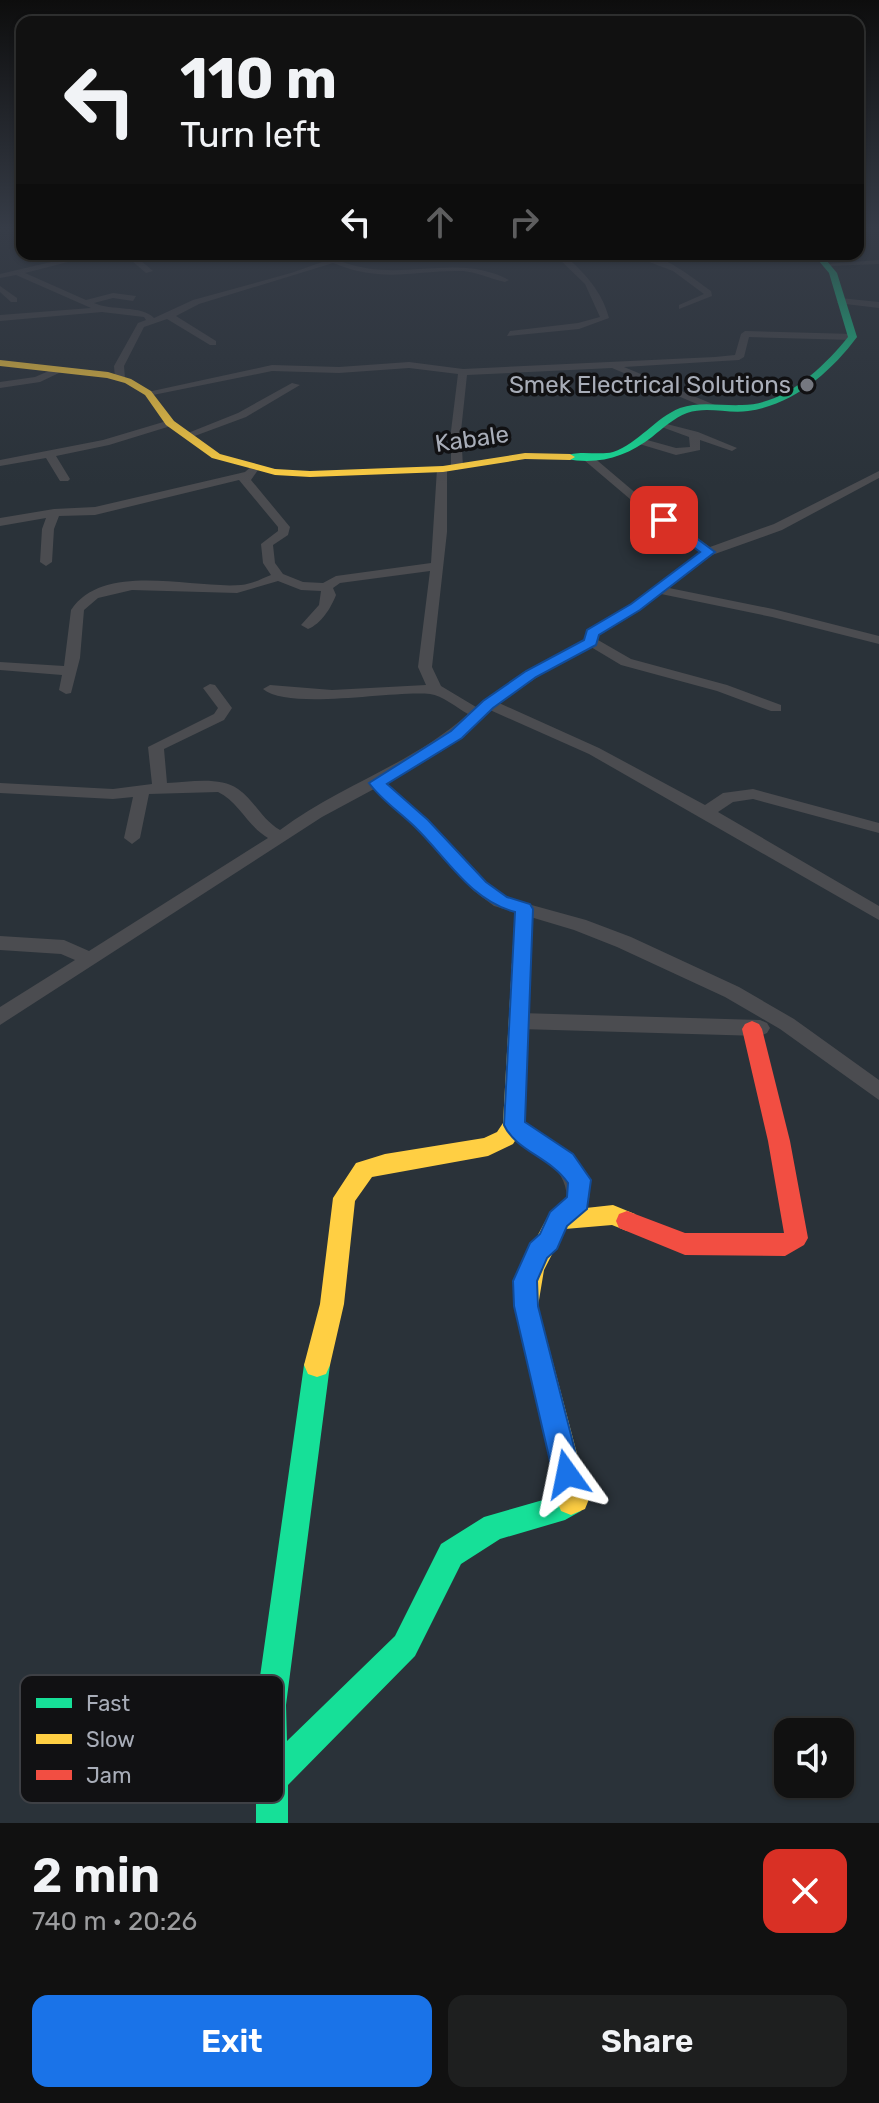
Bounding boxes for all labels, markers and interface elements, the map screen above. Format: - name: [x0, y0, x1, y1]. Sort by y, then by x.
- text: 110 m: [180, 46, 337, 112]
- icon: left: [48, 48, 152, 152]
- text: Turn left: [180, 113, 321, 156]
- icon: left: [334, 200, 378, 244]
- icon: ahead: [418, 200, 462, 244]
- icon: right: [502, 200, 546, 244]
- place label: Smek Electrical Solutions: [509, 371, 791, 399]
- marker: Smek Electrical Solutions: [798, 376, 816, 394]
- street label: Kabale: [433, 420, 511, 458]
- pin: [630, 486, 698, 554]
- icon: arrive: [642, 498, 686, 542]
- position arrow: [525, 1432, 609, 1516]
- legend: [20, 1675, 284, 1803]
- text: Fast: [86, 1690, 131, 1717]
- map controls: [774, 1718, 854, 1798]
- button: sound: [774, 1718, 854, 1798]
- text: Slow: [86, 1726, 135, 1753]
- text: Jam: [86, 1762, 132, 1789]
- text: 2 min: [32, 1847, 160, 1904]
- button: close: [763, 1849, 847, 1933]
- text: 740 m · 20:26: [32, 1906, 197, 1937]
- button: Exit: [32, 1995, 432, 2087]
- button: Share: [448, 1995, 847, 2087]

